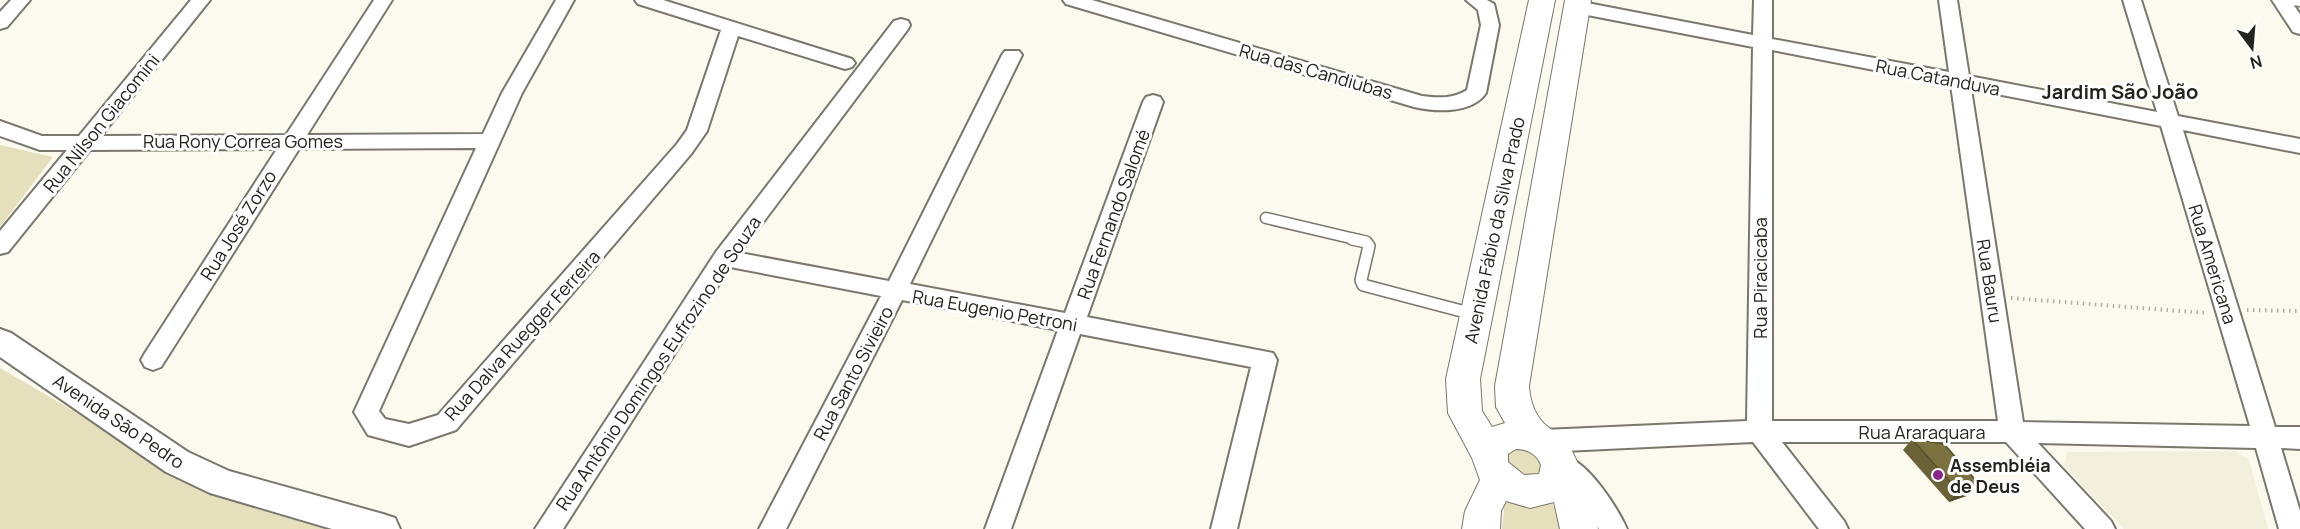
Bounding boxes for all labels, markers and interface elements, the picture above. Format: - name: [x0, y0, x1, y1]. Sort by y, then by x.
- north arrow: [2222, 18, 2282, 78]
- street label: Rua das Candiubas: [1236, 38, 1396, 104]
- street label: Rua Nílson Giacomini: [37, 48, 165, 198]
- text: N: [2248, 50, 2265, 75]
- street label: Rua Catanduva: [1874, 53, 2002, 101]
- district label: Jardim São João: [2042, 78, 2198, 105]
- street label: Avenida Fábio da Silva Prado: [1458, 115, 1530, 345]
- street label: Rua Fernando Salomé: [1071, 126, 1155, 302]
- street label: Rua Rony Correa Gomes: [143, 129, 343, 153]
- street label: Rua José Zorzo: [195, 165, 281, 285]
- street label: Rua Americana: [2183, 201, 2243, 327]
- street label: Rua Antônio Domingos Eufrozino de Souza: [550, 211, 766, 515]
- street label: Rua Piracicaba: [1748, 217, 1772, 339]
- street label: Rua Bauru: [1972, 237, 2008, 325]
- street label: Rua Dalva Ruegger Ferreira: [439, 245, 605, 425]
- street label: Rua Eugenio Petroni: [911, 284, 1079, 336]
- street label: Rua Santo Sivieiro: [807, 302, 899, 444]
- street label: Avenida São Pedro: [49, 368, 189, 474]
- street label: Rua Araraquara: [1859, 420, 1985, 444]
- place label: Assembléia de Deus: [1950, 453, 2051, 498]
- marker: Assembléia de Deus: [1931, 468, 1945, 482]

